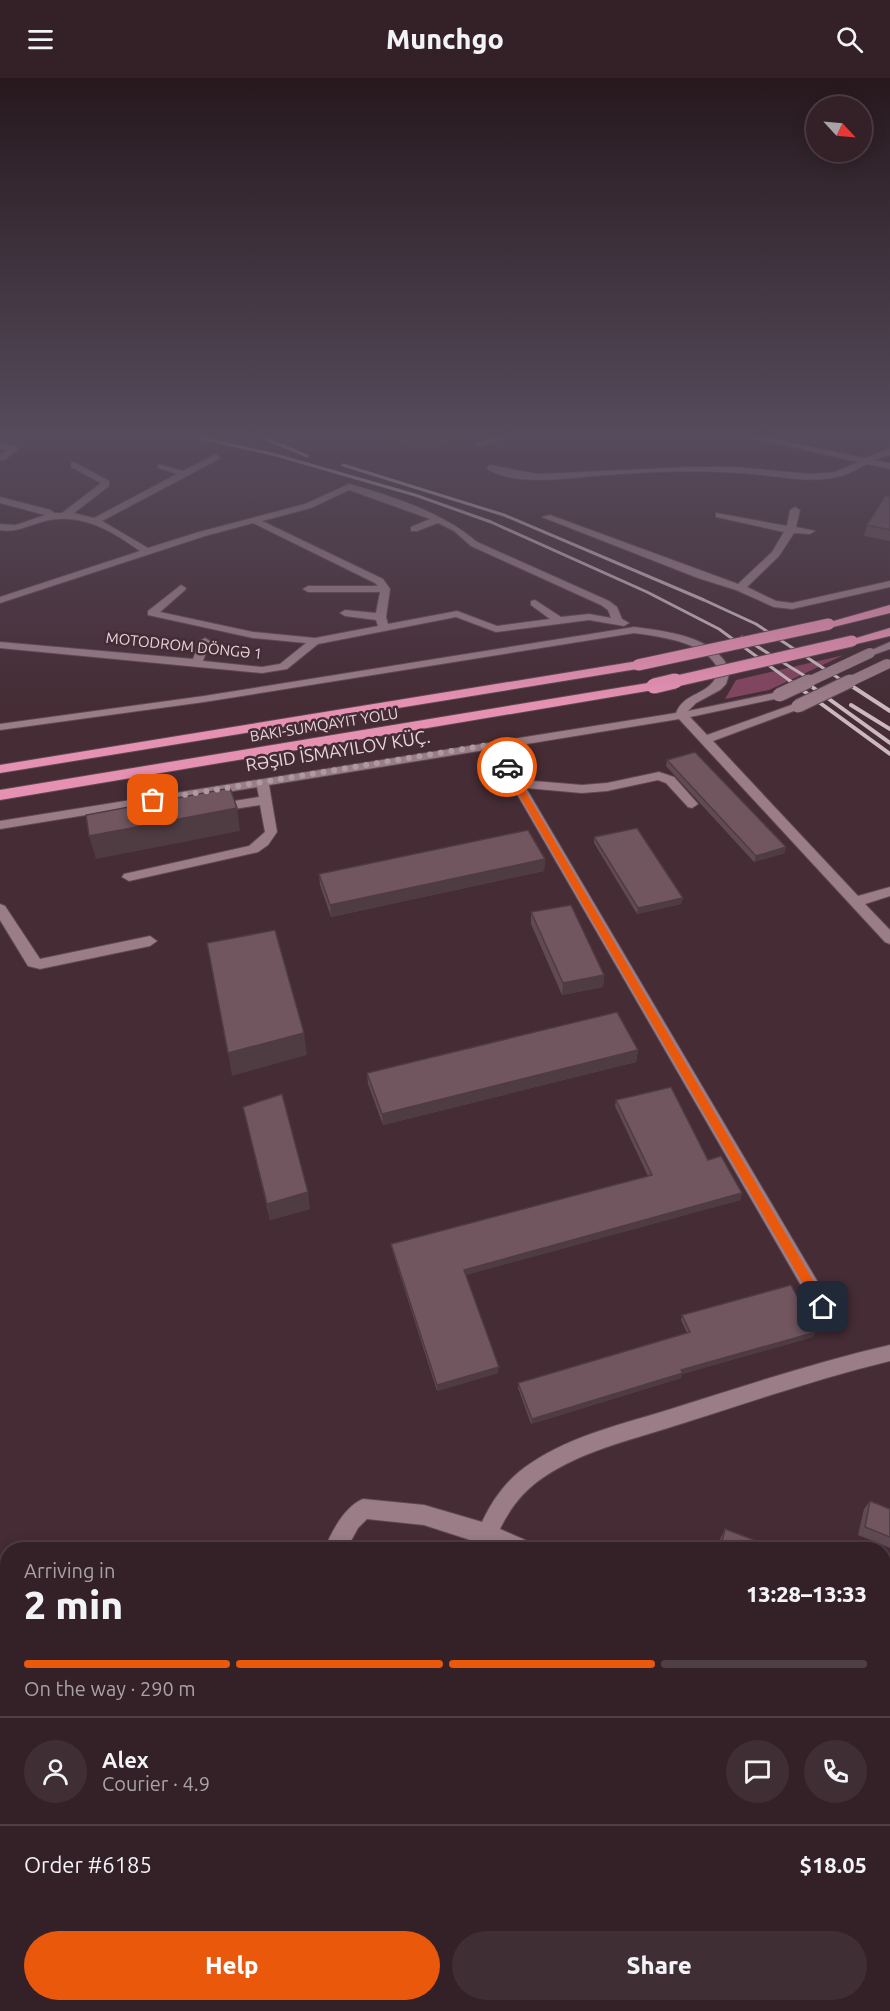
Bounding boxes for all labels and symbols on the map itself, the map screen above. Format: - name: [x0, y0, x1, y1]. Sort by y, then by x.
- north arrow: [806, 96, 872, 162]
- street label: MOTODROM DÖNGƏ 1: [105, 629, 263, 662]
- street label: BAKI-SUMQAYIT YOLU: [249, 704, 399, 745]
- street label: RƏŞID İSMAYILOV KÜÇ.: [244, 726, 432, 775]
- courier: [477, 737, 537, 797]
- pin: [127, 774, 178, 825]
- pin: [797, 1281, 848, 1332]

